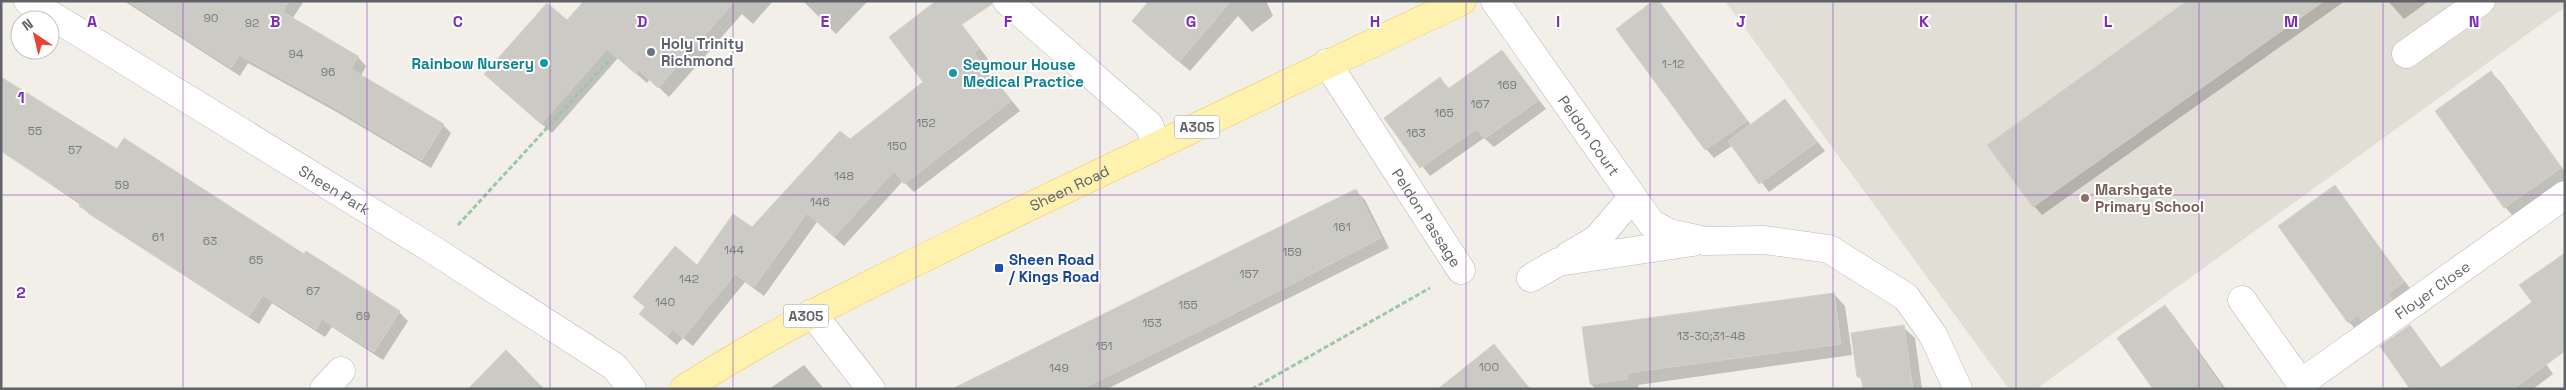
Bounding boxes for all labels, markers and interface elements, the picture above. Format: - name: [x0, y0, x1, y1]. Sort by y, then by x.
- north arrow: [10, 10, 60, 60]
- house number: 90: [203, 10, 219, 26]
- text: A: [87, 11, 97, 32]
- text: B: [270, 11, 280, 32]
- text: C: [453, 11, 463, 32]
- text: D: [637, 11, 647, 32]
- text: E: [821, 11, 830, 32]
- text: F: [1004, 11, 1013, 32]
- text: G: [1186, 11, 1196, 32]
- text: H: [1370, 11, 1380, 32]
- text: I: [1556, 11, 1560, 32]
- text: J: [1736, 11, 1746, 32]
- text: K: [1919, 11, 1929, 32]
- text: L: [2104, 11, 2113, 32]
- text: M: [2284, 11, 2298, 32]
- text: N: [2469, 11, 2479, 32]
- text: N: [19, 14, 37, 34]
- house number: 92: [245, 15, 259, 31]
- place label: Holy Trinity Richmond: [661, 34, 744, 70]
- house number: 94: [289, 46, 304, 62]
- marker: Holy Trinity Richmond: [645, 46, 657, 58]
- place label: Rainbow Nursery: [412, 54, 534, 73]
- place label: Seymour House Medical Practice: [963, 55, 1084, 91]
- house number: 1-12: [1662, 56, 1684, 72]
- marker: Rainbow Nursery: [538, 57, 550, 69]
- house number: 96: [321, 64, 335, 80]
- marker: Seymour House Medical Practice: [947, 67, 959, 79]
- house number: 169: [1497, 77, 1517, 93]
- text: 1: [17, 87, 25, 108]
- street label: Peldon Court: [1554, 91, 1624, 179]
- house number: 167: [1471, 96, 1490, 112]
- house number: 165: [1434, 105, 1454, 121]
- house number: 152: [916, 115, 936, 131]
- road number: A305: [1174, 115, 1220, 138]
- house number: 55: [28, 123, 42, 139]
- house number: 163: [1406, 125, 1426, 141]
- house number: 150: [887, 138, 907, 154]
- house number: 57: [68, 142, 82, 158]
- street label: Sheen Park: [295, 160, 374, 219]
- street label: Sheen Road: [1026, 160, 1112, 215]
- street label: Peldon Passage: [1388, 165, 1466, 270]
- house number: 148: [834, 168, 854, 184]
- house number: 59: [115, 177, 129, 193]
- place label: Marshgate Primary School: [2095, 180, 2204, 216]
- marker: Marshgate Primary School: [2079, 192, 2091, 204]
- house number: 146: [810, 194, 830, 210]
- house number: 161: [1333, 219, 1351, 235]
- house number: 61: [152, 229, 164, 245]
- house number: 63: [203, 233, 217, 249]
- house number: 144: [724, 242, 745, 258]
- house number: 159: [1282, 244, 1302, 260]
- place label: Sheen Road / Kings Road: [1008, 250, 1099, 286]
- house number: 65: [249, 252, 263, 268]
- street label: Floyer Close: [2391, 256, 2474, 323]
- marker: Sheen Road / Kings Road: [993, 262, 1005, 274]
- house number: 157: [1240, 266, 1259, 282]
- house number: 142: [679, 271, 699, 287]
- text: 2: [16, 282, 26, 303]
- house number: 67: [306, 283, 320, 299]
- house number: 140: [655, 294, 675, 310]
- house number: 155: [1178, 297, 1198, 313]
- road number: A305: [784, 304, 828, 328]
- house number: 69: [356, 308, 370, 324]
- house number: 153: [1142, 315, 1162, 331]
- house number: 13-30;31-48: [1677, 328, 1745, 344]
- house number: 151: [1095, 338, 1113, 354]
- house number: 100: [1479, 359, 1499, 375]
- house number: 149: [1049, 360, 1069, 376]

